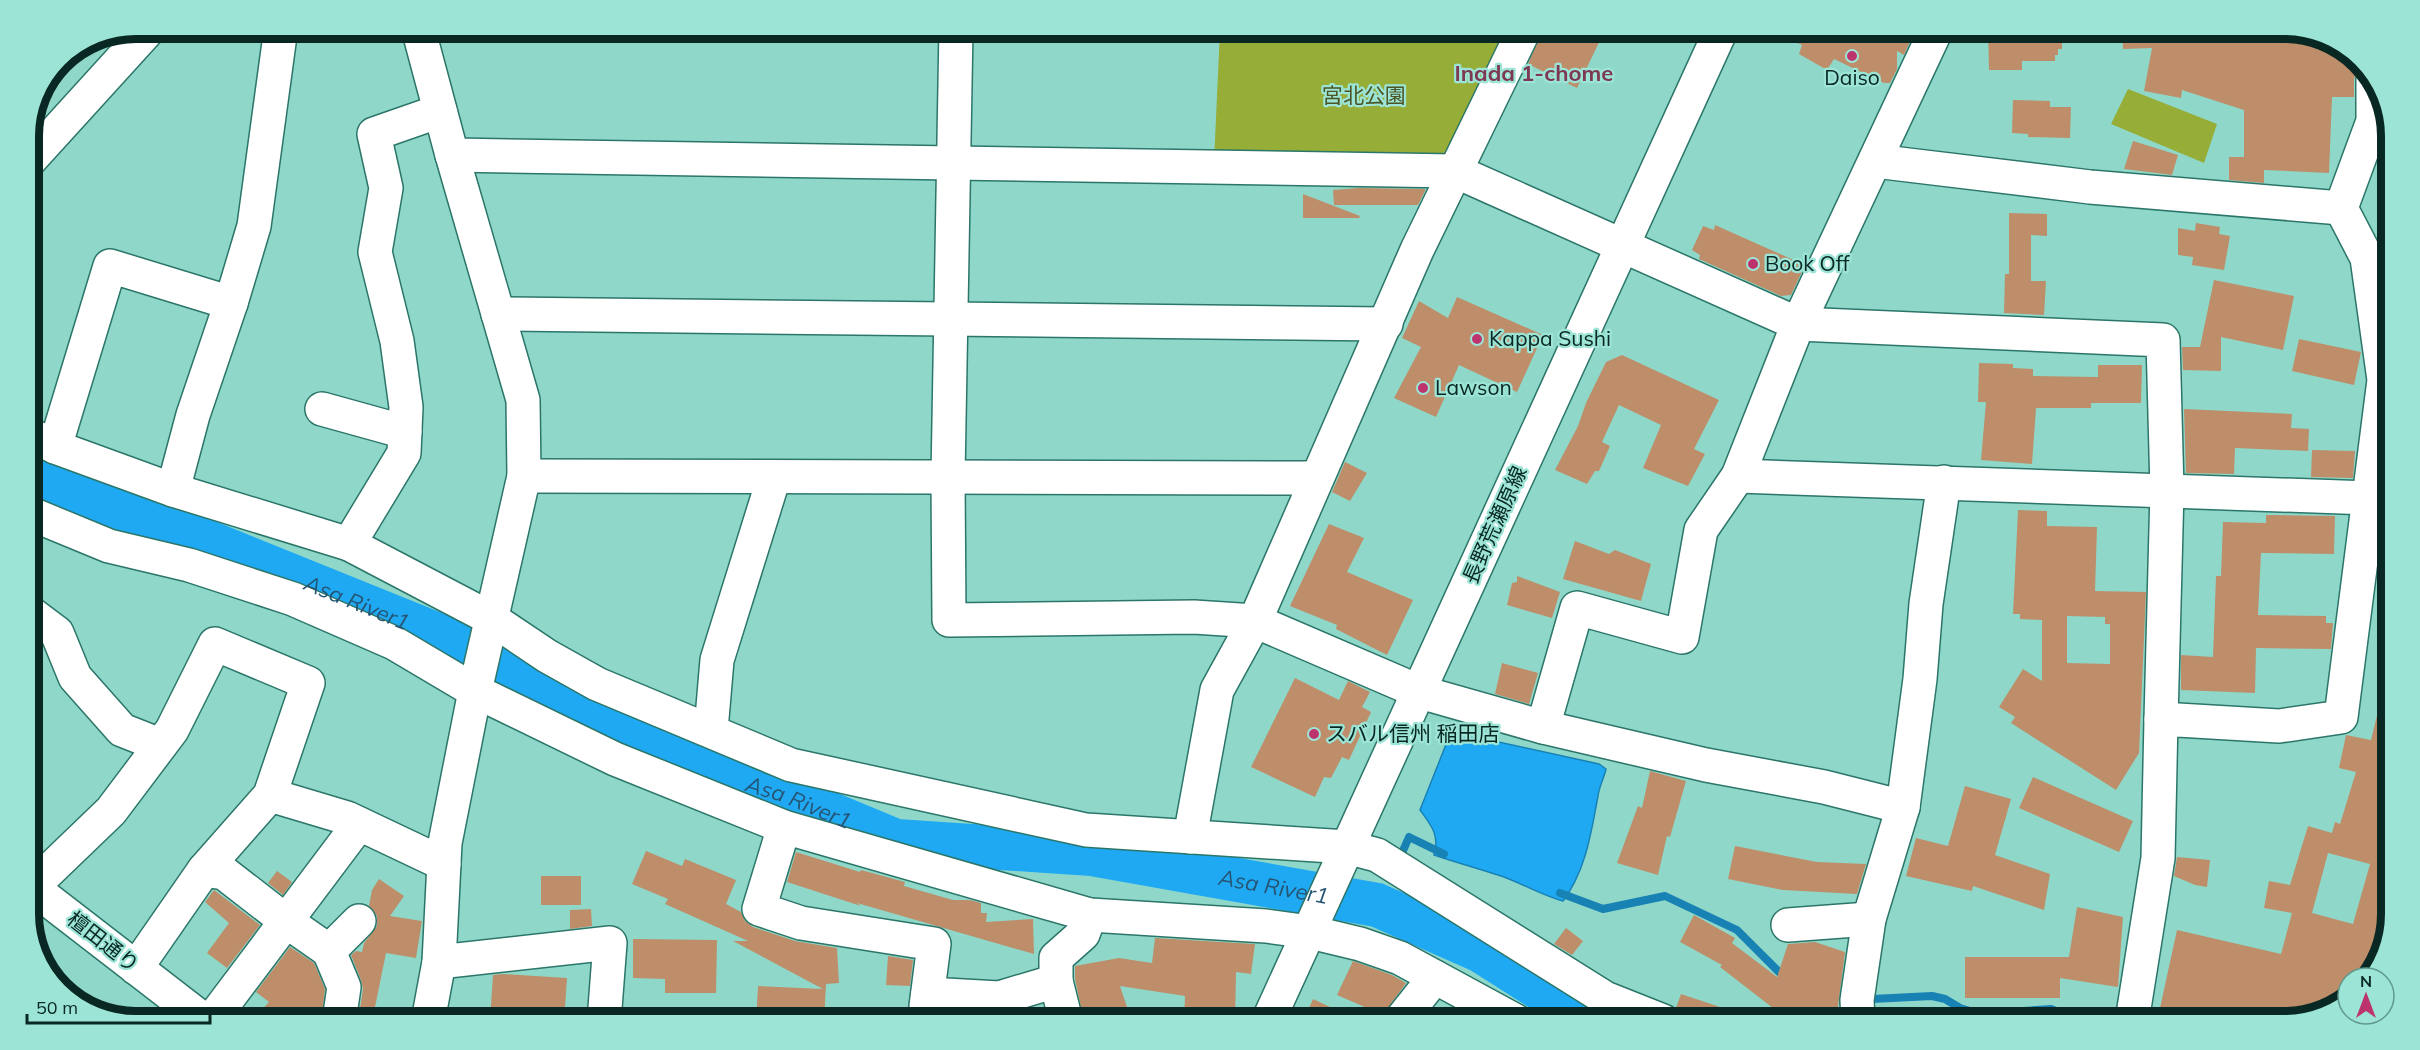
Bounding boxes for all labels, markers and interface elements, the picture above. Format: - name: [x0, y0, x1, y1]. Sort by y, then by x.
- marker: Daiso: [1845, 49, 1859, 63]
- district label: Inada 1-chome: [1455, 59, 1613, 87]
- place label: Daiso: [1824, 64, 1880, 90]
- park label: 宮北公園: [1322, 82, 1406, 108]
- place label: Book Off: [1765, 250, 1851, 276]
- marker: Book Off: [1746, 257, 1760, 271]
- place label: Kappa Sushi: [1489, 325, 1611, 351]
- marker: Kappa Sushi: [1470, 332, 1484, 346]
- place label: Lawson: [1435, 374, 1512, 400]
- marker: Lawson: [1416, 381, 1430, 395]
- street label: 長野荒瀬原線: [1457, 462, 1532, 587]
- water label: Asa River1: [299, 568, 414, 636]
- place label: スバル信州 稲田店: [1326, 720, 1499, 746]
- marker: スバル信州 稲田店: [1307, 727, 1321, 741]
- water label: Asa River1: [742, 769, 856, 835]
- water label: Asa River1: [1216, 863, 1331, 910]
- street label: 檀田通り: [63, 905, 145, 977]
- north arrow: [2336, 966, 2396, 1026]
- text: N: [2360, 971, 2372, 991]
- scale bar: [27, 987, 210, 1025]
- text: 50 m: [36, 996, 78, 1019]

